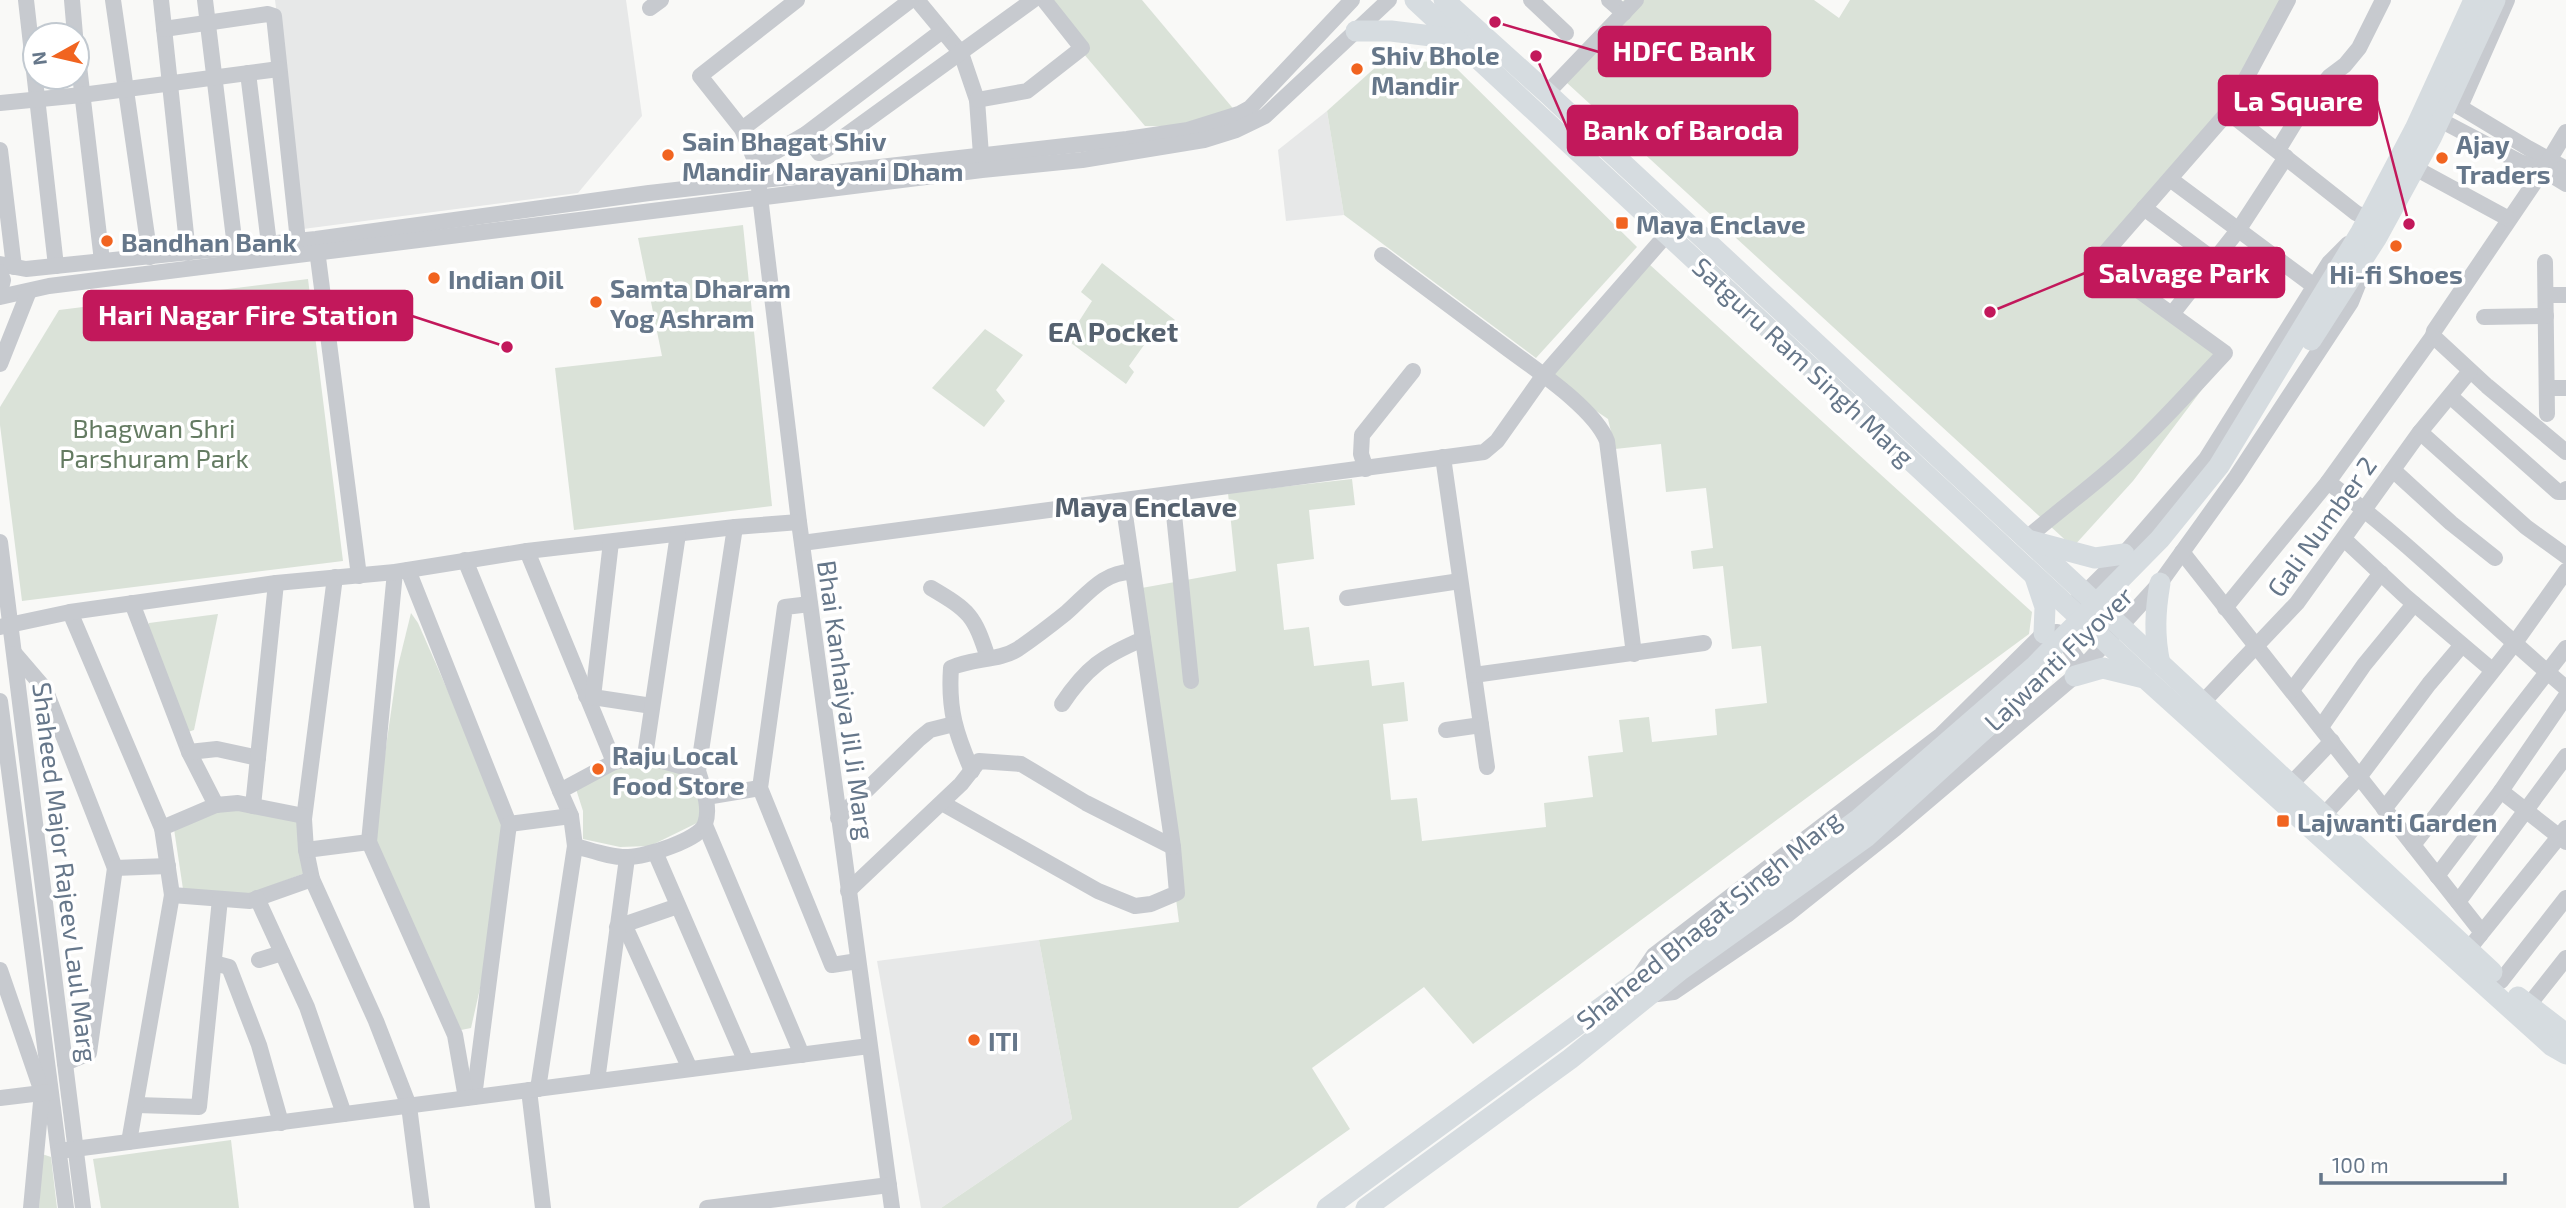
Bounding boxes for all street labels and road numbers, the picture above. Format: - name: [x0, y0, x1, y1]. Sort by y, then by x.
- street label: Satguru Ram Singh Marg: [1687, 250, 1921, 472]
- street label: Gali Number 2: [2260, 450, 2382, 602]
- street label: Bhai Kanhaiya Jil Ji Marg: [812, 558, 882, 842]
- street label: Lajwanti Flyover: [1977, 579, 2139, 737]
- street label: Shaheed Major Rajeev Laul Marg: [27, 680, 105, 1064]
- street label: Shaheed Bhagat Singh Marg: [1570, 803, 1846, 1035]

